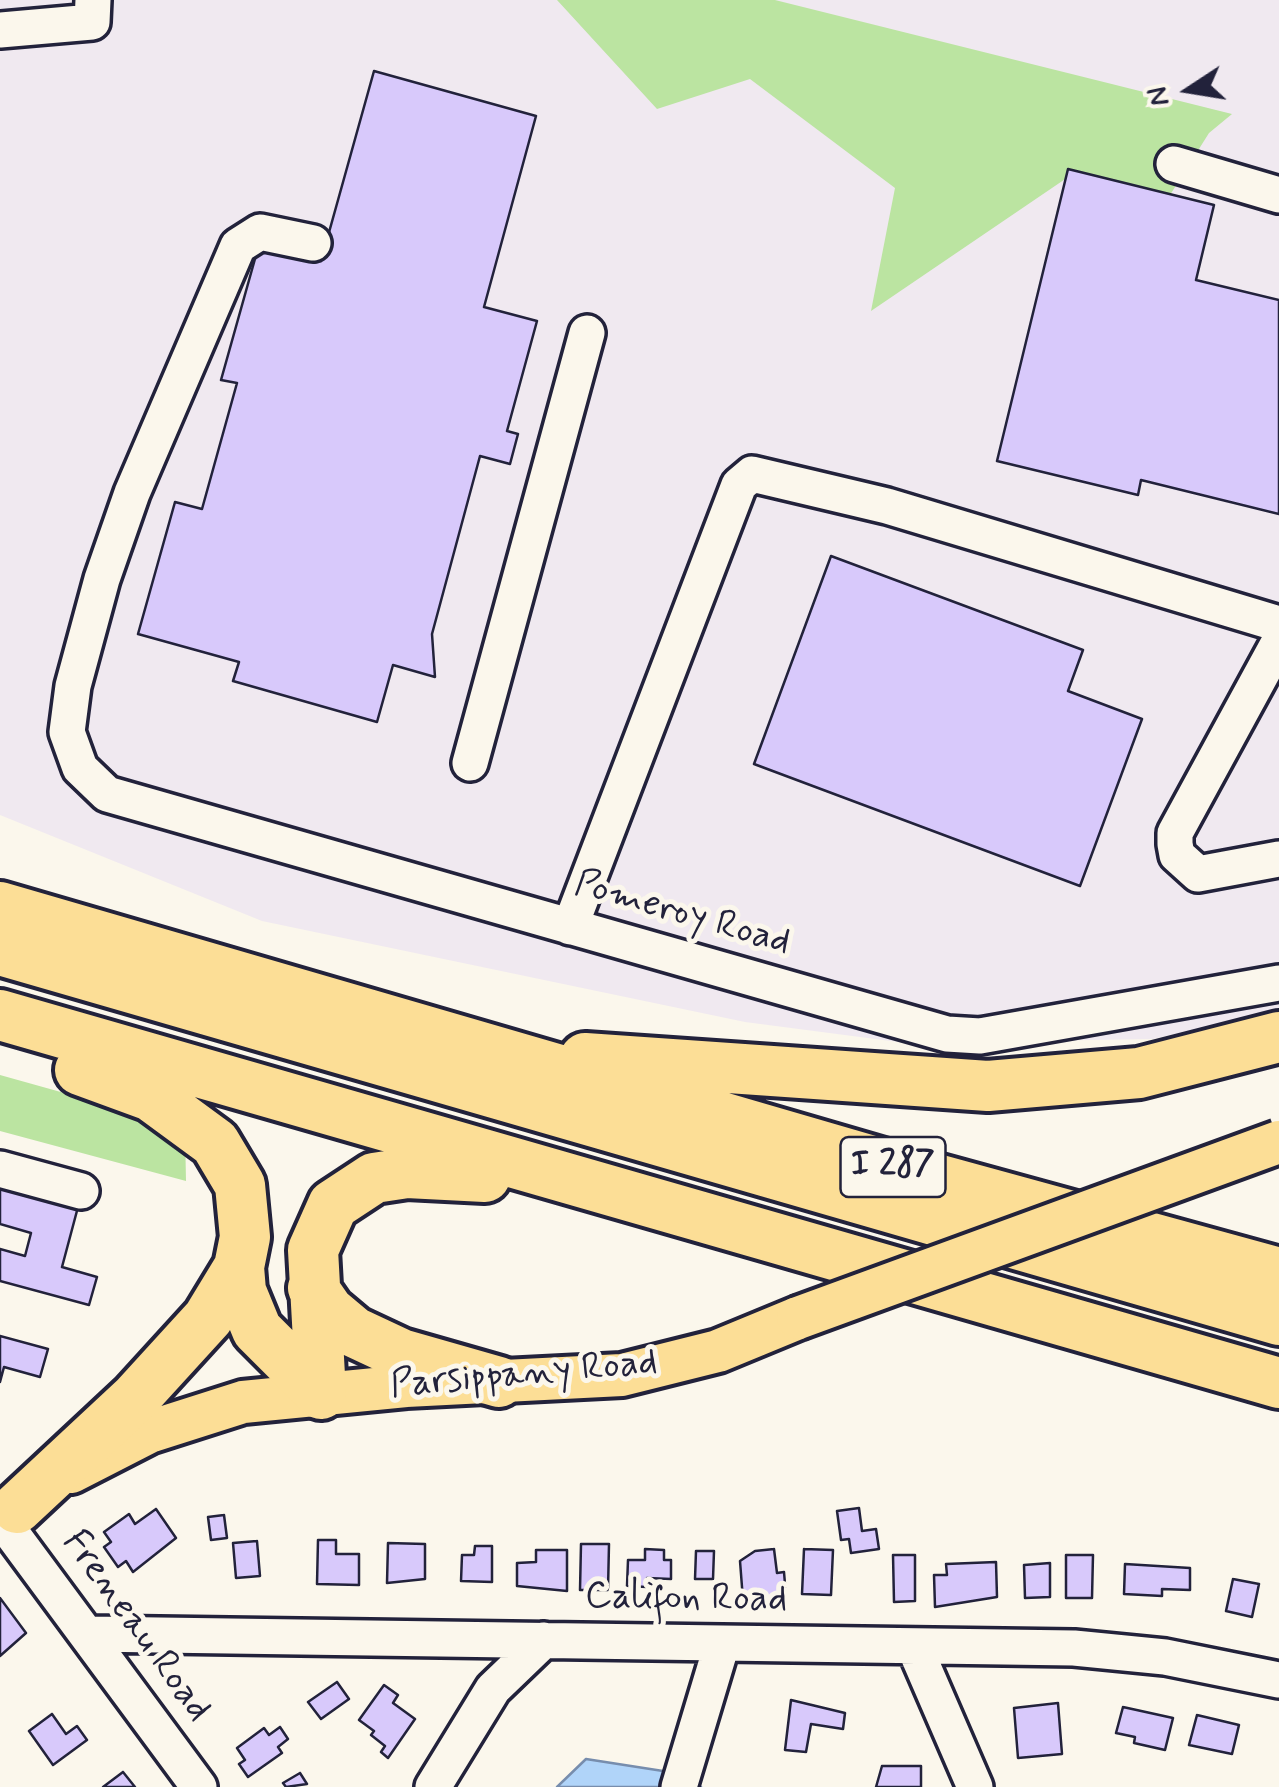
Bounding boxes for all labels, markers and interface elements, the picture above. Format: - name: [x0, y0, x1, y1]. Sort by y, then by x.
- north arrow: [1139, 40, 1239, 140]
- text: N: [1139, 83, 1179, 109]
- street label: Pomeroy Road: [569, 862, 795, 968]
- road number: I 287: [840, 1137, 946, 1197]
- street label: Parsippany Road: [389, 1342, 659, 1410]
- street label: Freneau Road: [50, 1522, 220, 1732]
- street label: Califon Road: [584, 1575, 788, 1625]

